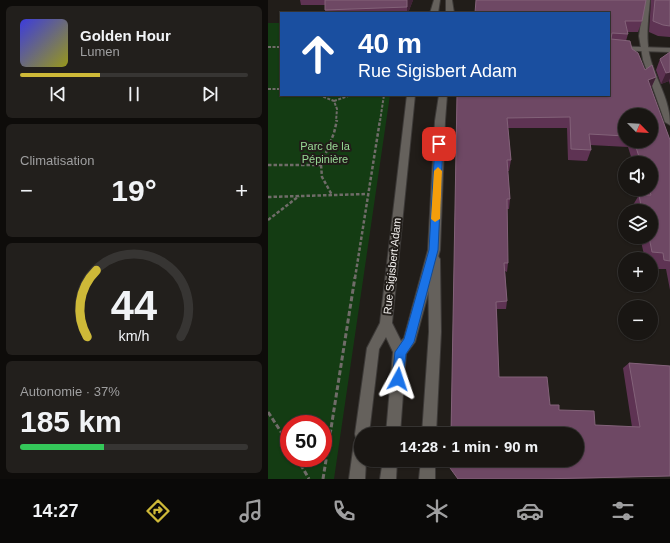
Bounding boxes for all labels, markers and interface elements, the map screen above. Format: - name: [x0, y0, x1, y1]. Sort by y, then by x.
- text: Golden Hour: [80, 27, 171, 44]
- icon: ahead: [292, 28, 344, 80]
- text: 40 m: [358, 28, 422, 59]
- text: Lumen: [80, 44, 120, 59]
- text: Rue Sigisbert Adam: [358, 61, 517, 81]
- icon: previous: [47, 83, 69, 105]
- icon: pause: [123, 83, 145, 105]
- icon: next: [199, 83, 221, 105]
- north arrow: [618, 108, 658, 148]
- map controls: [618, 108, 658, 340]
- pin: [422, 127, 456, 161]
- icon: arrive: [428, 133, 450, 155]
- park label: Parc de la Pépinière: [300, 140, 351, 165]
- text: Climatisation: [20, 153, 94, 168]
- button: sound: [618, 156, 658, 196]
- text: 19°: [111, 174, 157, 207]
- text: −: [20, 178, 33, 203]
- text: +: [235, 178, 248, 203]
- button: layers: [618, 204, 658, 244]
- street label: Rue Sigisbert Adam: [381, 217, 403, 315]
- button: +: [618, 252, 658, 292]
- text: 44: [111, 281, 157, 328]
- button: −: [618, 300, 658, 340]
- text: km/h: [119, 327, 150, 343]
- position arrow: [377, 358, 419, 400]
- text: Autonomie · 37%: [20, 384, 120, 399]
- text: 185 km: [20, 405, 122, 438]
- speed limit sign: 50: [280, 415, 332, 467]
- text: 14:28 · 1 min · 90 m: [400, 438, 538, 455]
- icon: directions: [144, 497, 172, 525]
- icon: music: [237, 497, 265, 525]
- icon: phone: [330, 497, 358, 525]
- icon: climate: [423, 497, 451, 525]
- icon: car: [516, 497, 544, 525]
- icon: filters: [609, 497, 637, 525]
- text: 14:27: [33, 501, 79, 521]

